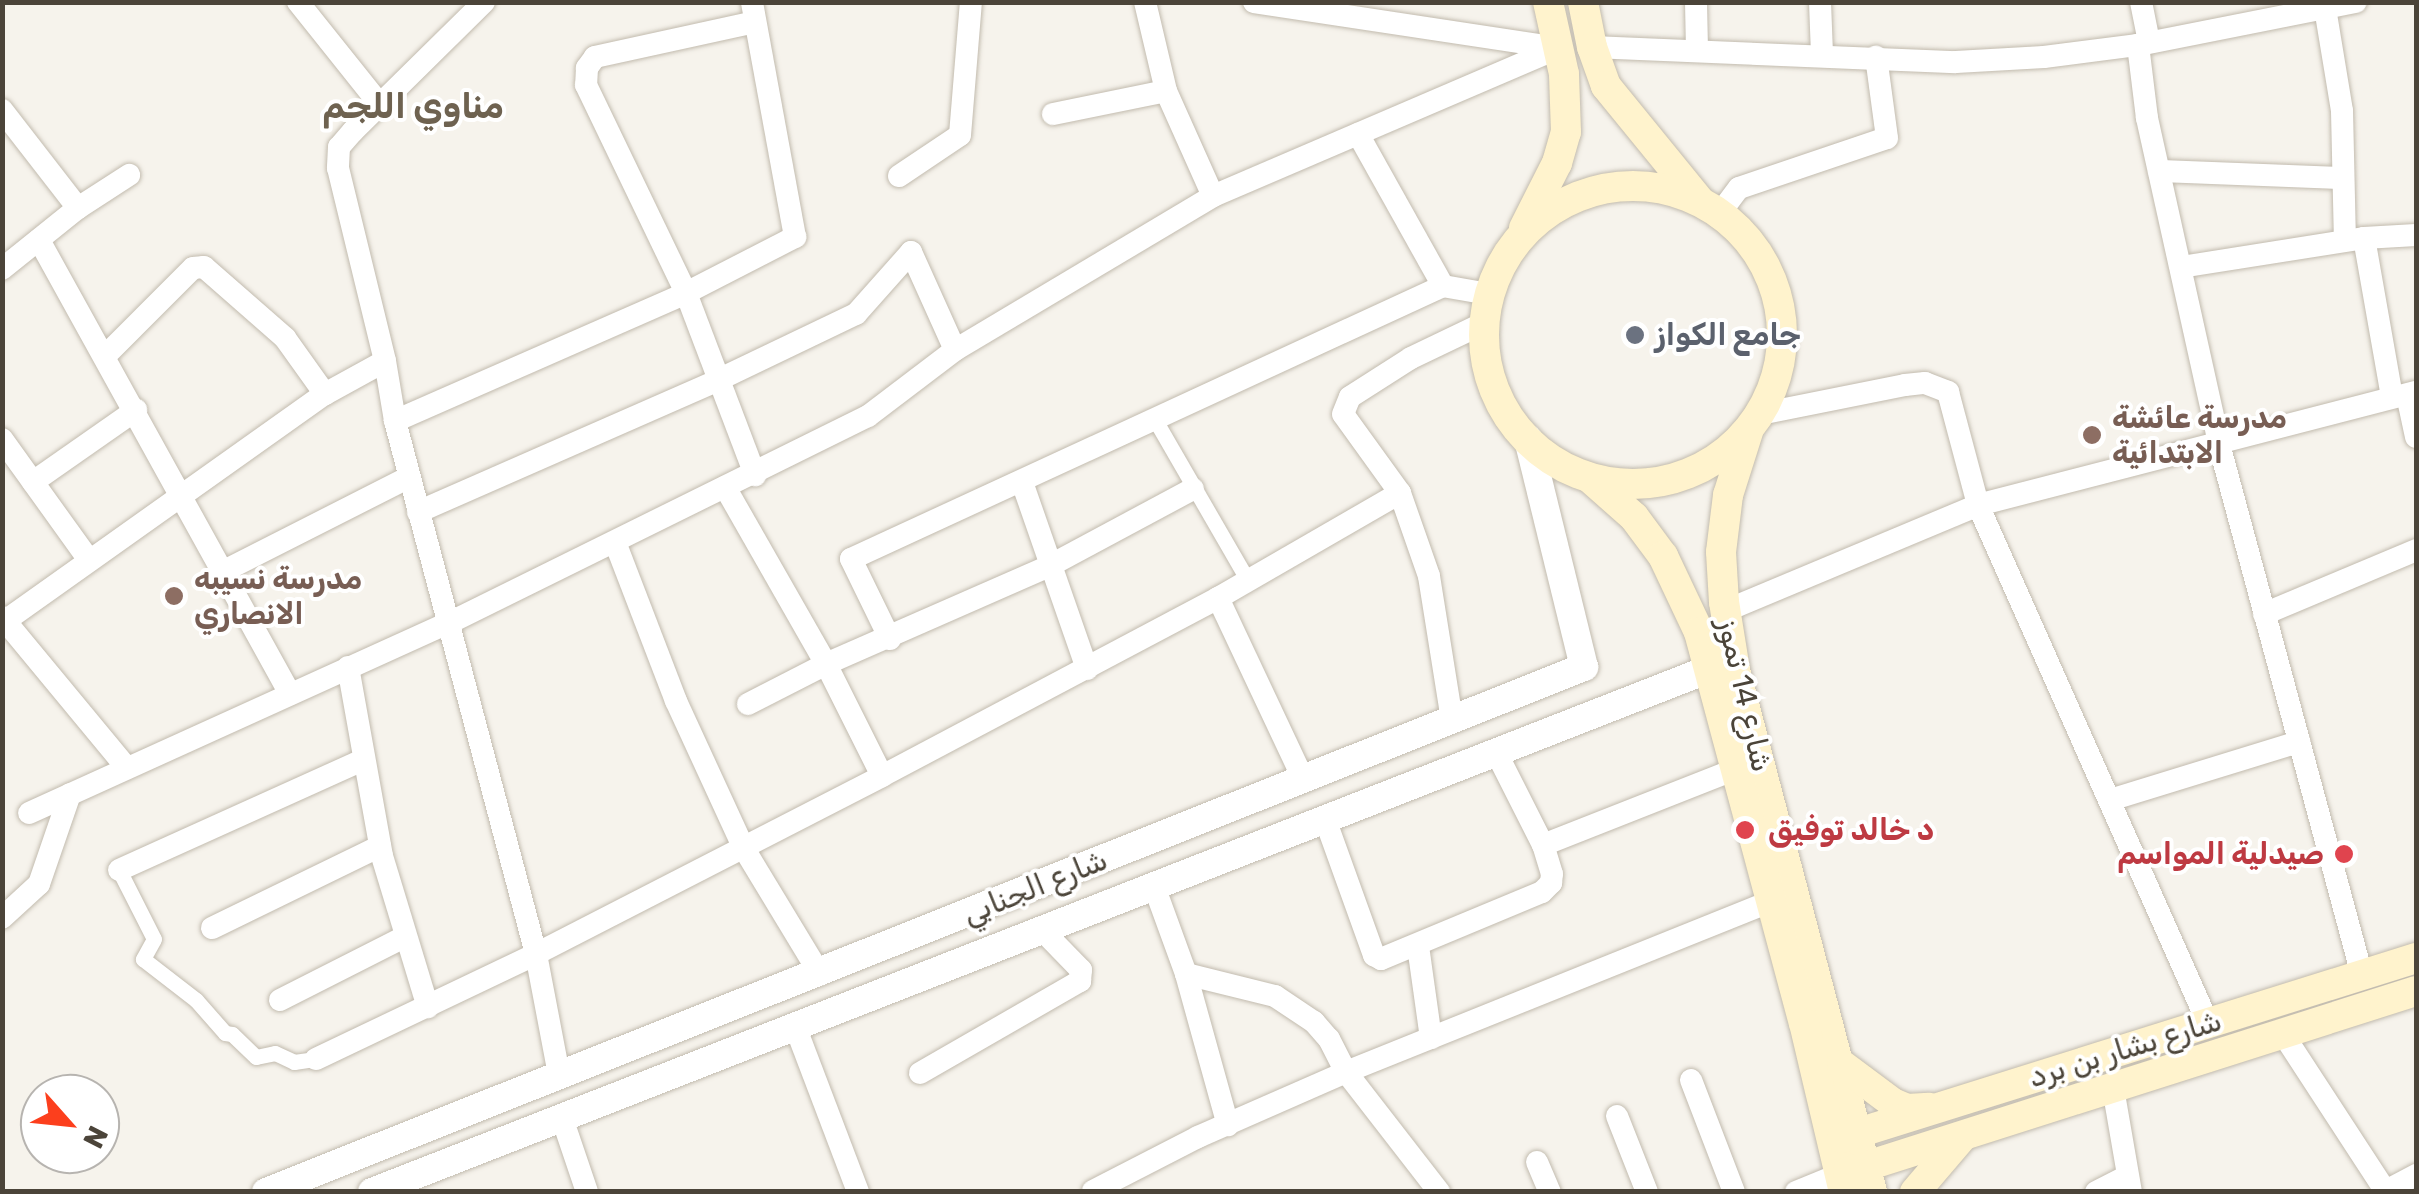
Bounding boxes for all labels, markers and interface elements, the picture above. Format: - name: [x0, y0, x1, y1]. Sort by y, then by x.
- district label: مناوي اللجم: [322, 85, 504, 127]
- place label: جامع الكواز: [1655, 317, 1801, 353]
- marker: جامع الكواز: [1624, 324, 1646, 346]
- place label: مدرسة عائشة الابتدائية: [2112, 400, 2287, 470]
- marker: مدرسة عائشة الابتدائية: [2081, 424, 2103, 446]
- place label: مدرسة نسيبه الانصاري: [194, 561, 362, 632]
- marker: مدرسة نسيبه الانصاري: [163, 585, 185, 607]
- street label: شارع 14 تموز: [1710, 615, 1780, 775]
- place label: د خالد توفيق: [1768, 812, 1934, 848]
- marker: د خالد توفيق: [1732, 817, 1758, 843]
- place label: صيدلية المواسم: [2117, 836, 2324, 872]
- street label: شارع الجنابي: [957, 842, 1113, 932]
- marker: صيدلية المواسم: [2333, 843, 2355, 865]
- street label: شارع بشار بن برد: [2024, 1003, 2226, 1095]
- north arrow: [20, 1074, 120, 1174]
- text: N: [76, 1120, 115, 1153]

